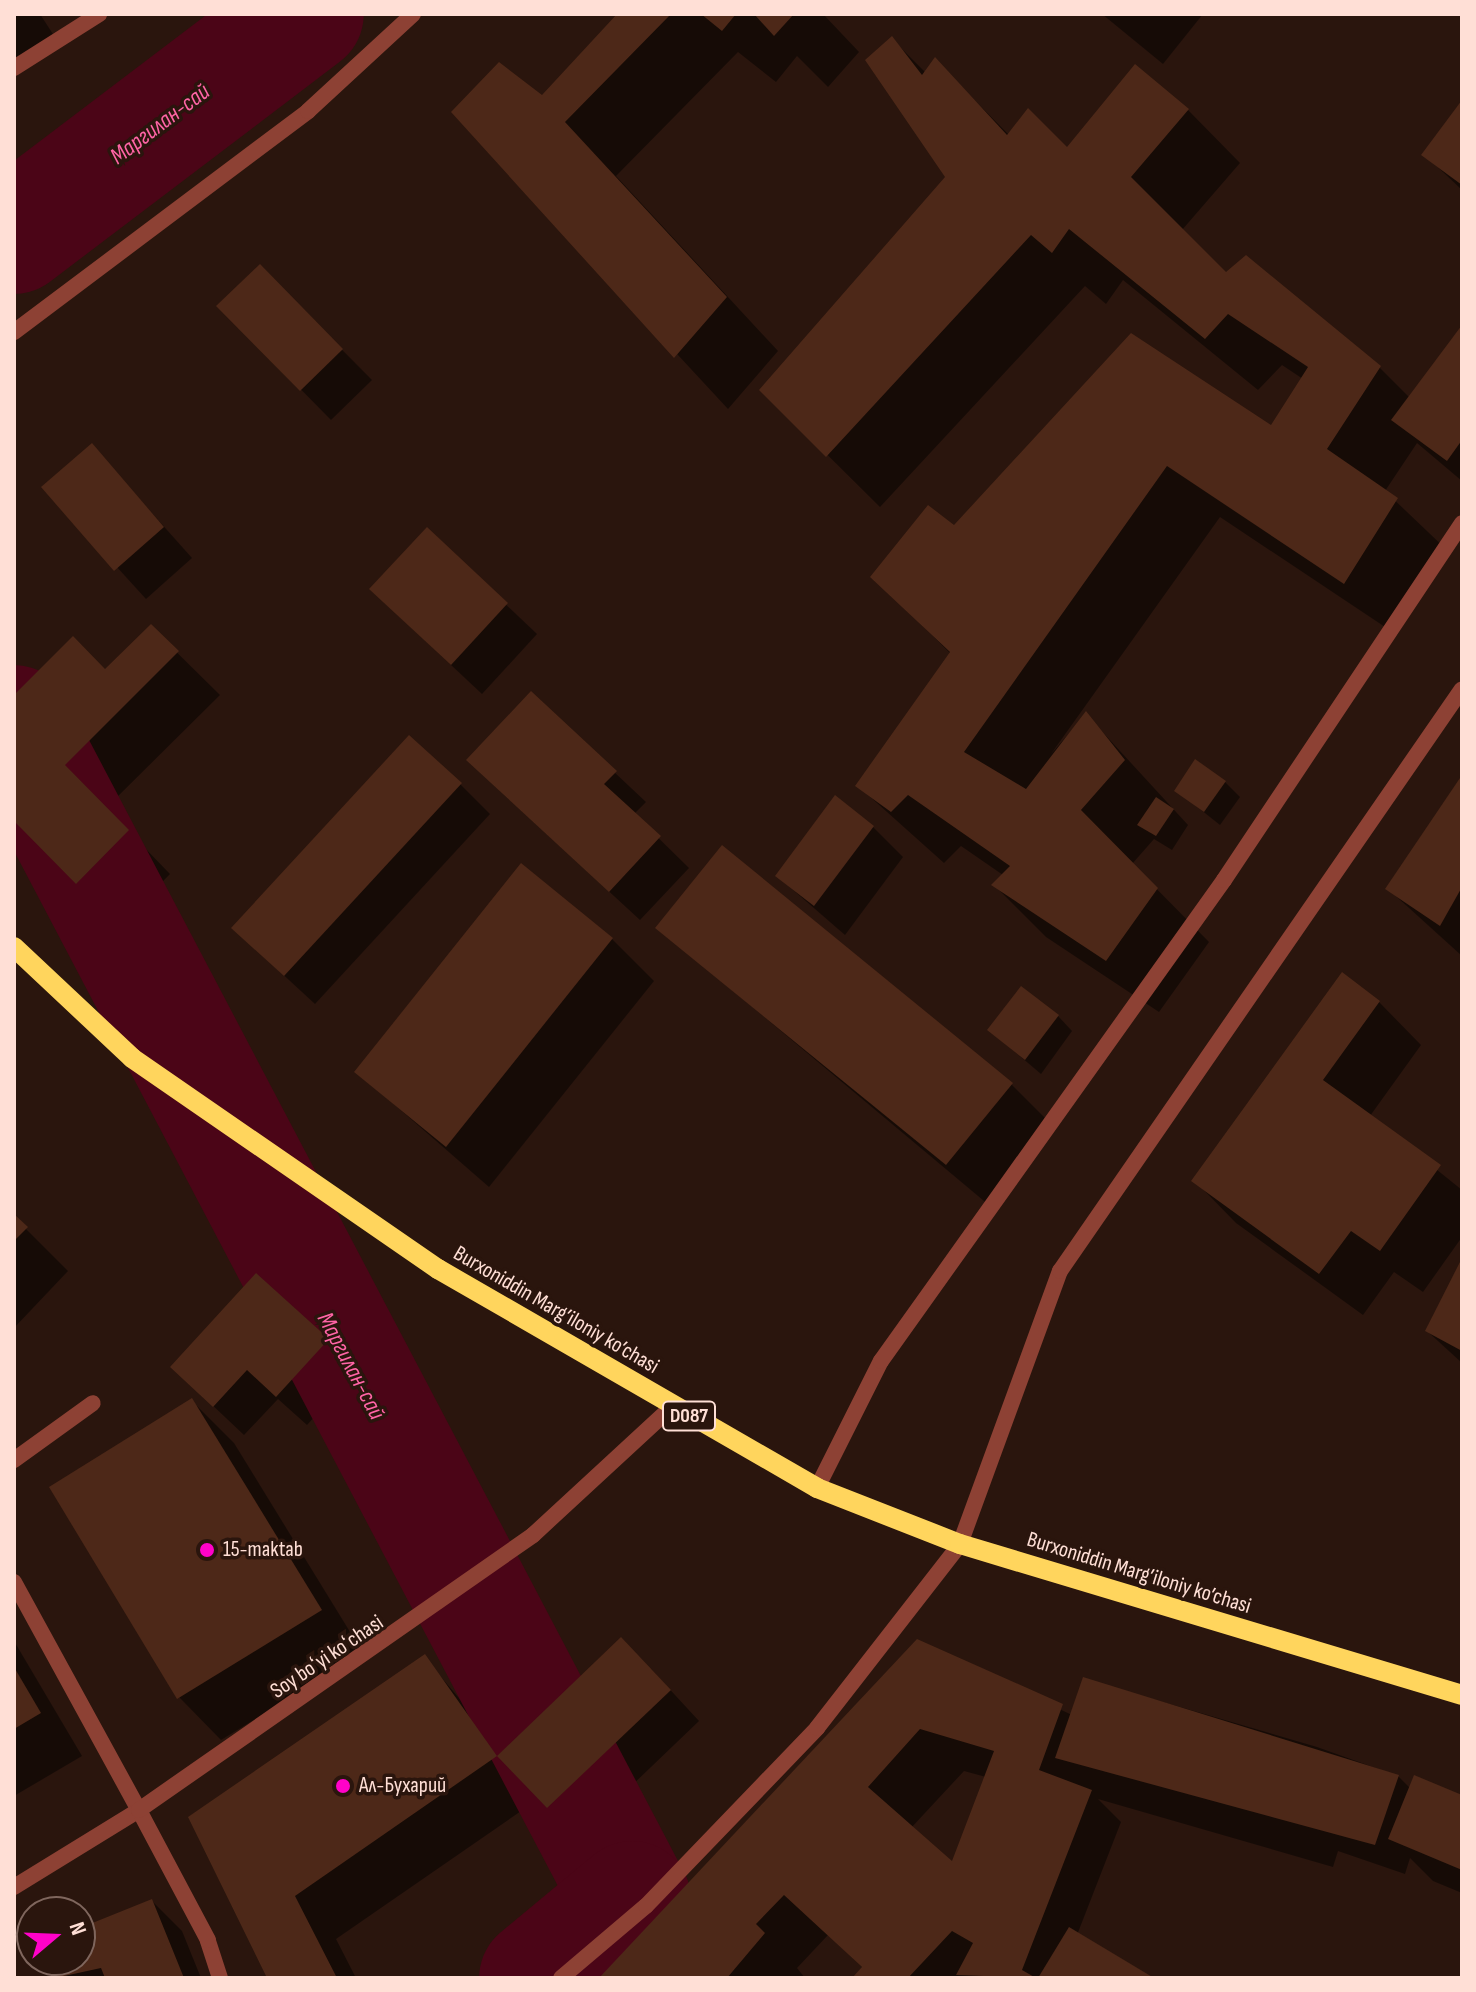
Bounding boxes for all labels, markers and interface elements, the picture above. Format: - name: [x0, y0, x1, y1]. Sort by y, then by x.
- water label: Маргилан-сай: [105, 77, 215, 171]
- street label: Burxoniddin Marg’iloniy ko’chasi: [449, 1240, 663, 1380]
- water label: Маргилан-сай: [311, 1307, 391, 1425]
- road number: D087: [661, 1400, 717, 1432]
- street label: Burxoniddin Marg’iloniy ko’chasi: [1024, 1526, 1254, 1620]
- place label: 15-maktab: [223, 1537, 303, 1563]
- marker: 15-maktab: [198, 1541, 216, 1559]
- street label: Soy boʻyi koʻchasi: [266, 1610, 388, 1704]
- place label: Ал-Бухарий: [359, 1773, 446, 1799]
- marker: Ал-Бухарий: [334, 1777, 352, 1795]
- north arrow: [16, 1896, 96, 1976]
- text: N: [63, 1919, 92, 1939]

